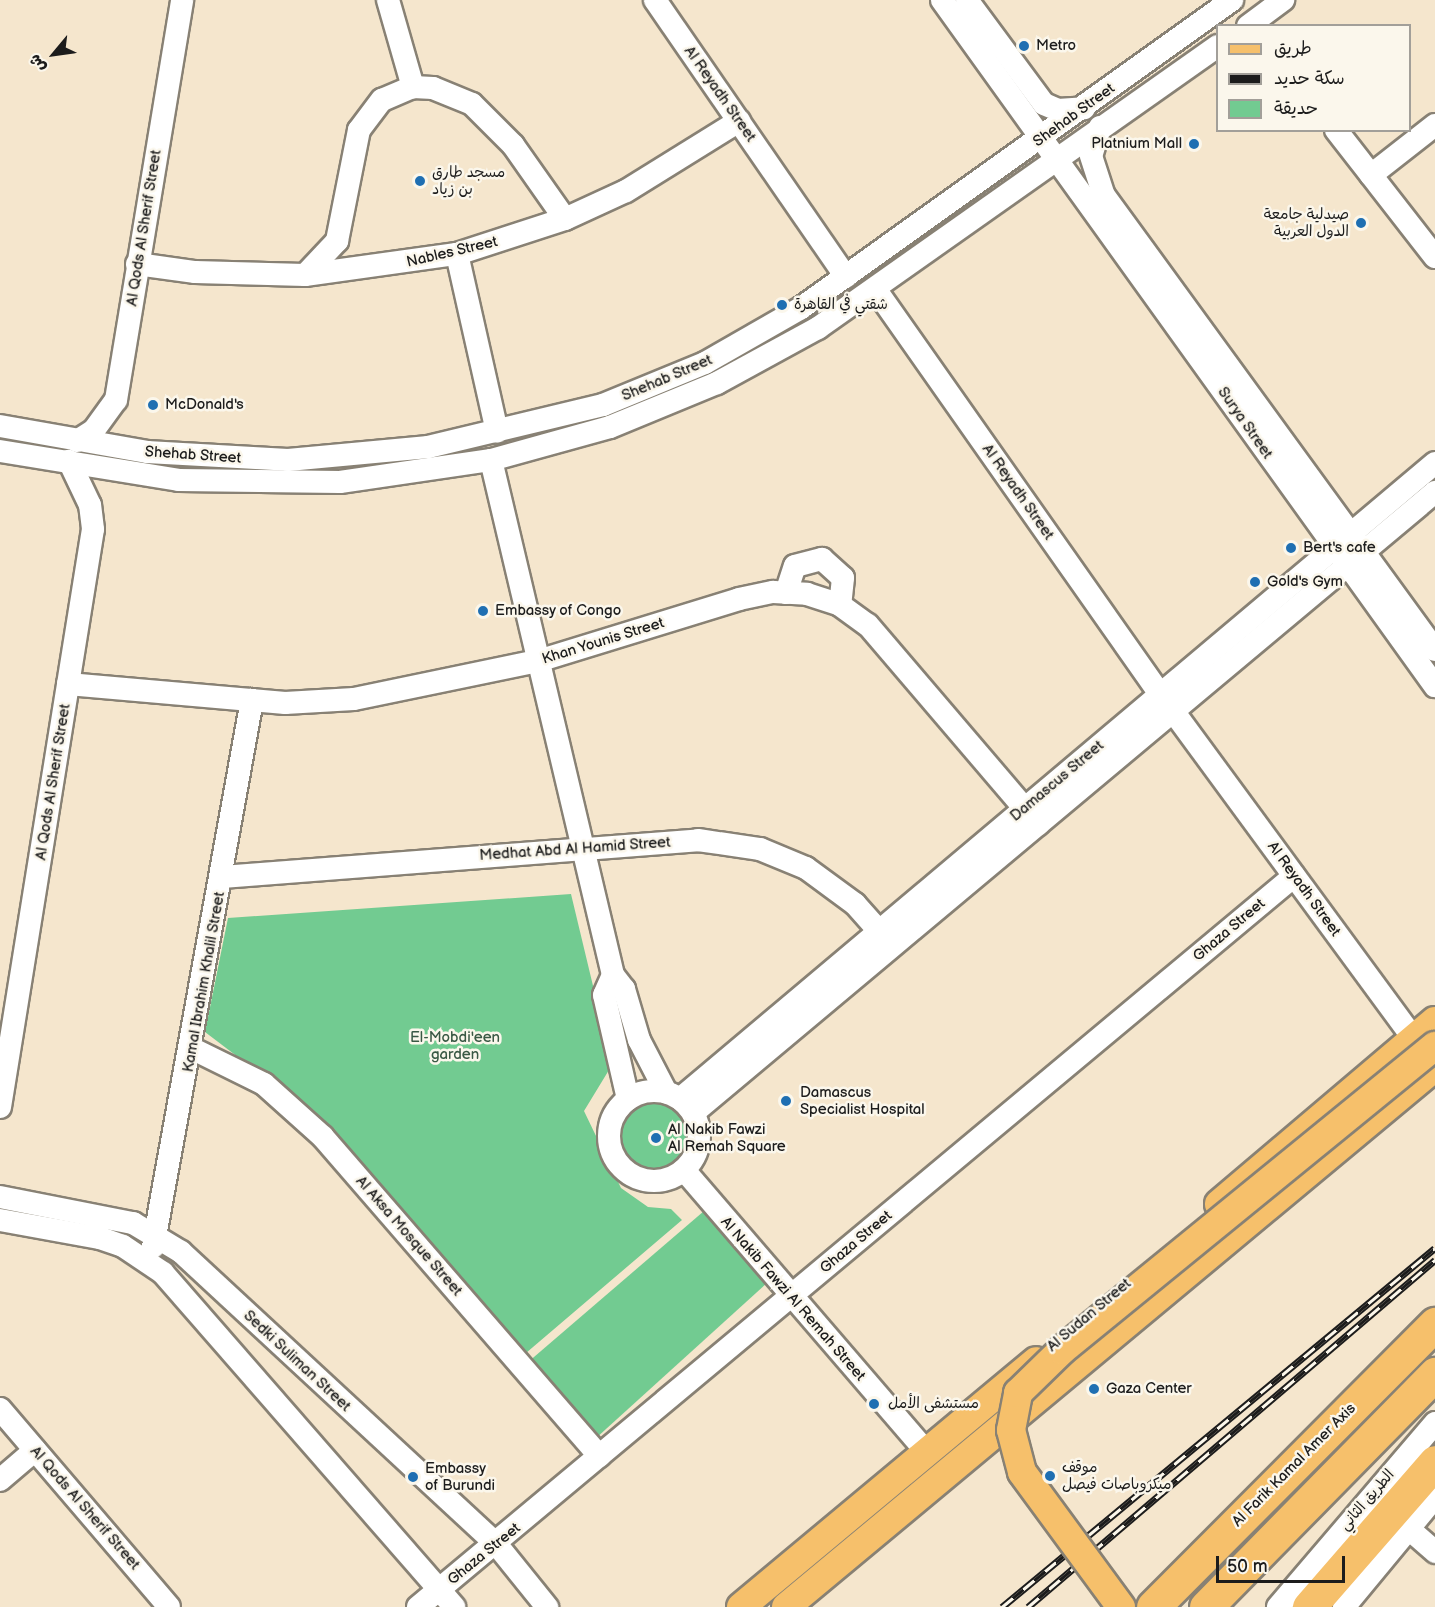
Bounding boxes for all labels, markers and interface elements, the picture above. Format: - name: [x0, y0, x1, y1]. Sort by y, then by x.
- north arrow: [24, 24, 84, 84]
- legend: [1216, 24, 1411, 132]
- place label: Metro: [1036, 37, 1076, 55]
- text: طريق: [1274, 38, 1312, 59]
- marker: Metro: [1017, 39, 1031, 53]
- street label: Al Reyadh Street: [680, 43, 760, 145]
- text: ش: [25, 51, 50, 75]
- text: سكة حديد: [1274, 68, 1345, 89]
- street label: Shehab Street: [1030, 79, 1118, 151]
- text: حديقة: [1274, 98, 1318, 119]
- place label: Platnium Mall: [1091, 135, 1182, 153]
- marker: Platnium Mall: [1187, 137, 1201, 151]
- street label: Al Qods Al Sherif Street: [123, 148, 165, 308]
- place label: مسجد طارق بن زياد: [432, 163, 505, 198]
- marker: مسجد طارق بن زياد: [413, 174, 427, 188]
- place label: صيدلية جامعة الدول العربية: [1264, 205, 1349, 240]
- marker: صيدلية جامعة الدول العربية: [1354, 216, 1368, 230]
- street label: Nables Street: [405, 233, 499, 271]
- place label: شقتي في القاهرة: [794, 296, 888, 314]
- marker: شقتي في القاهرة: [775, 298, 789, 312]
- street label: Shehab Street: [619, 351, 715, 405]
- street label: Surya Street: [1214, 384, 1276, 462]
- place label: McDonald's: [165, 396, 244, 414]
- marker: McDonald's: [146, 398, 160, 412]
- street label: Al Reyadh Street: [978, 441, 1058, 543]
- street label: Shehab Street: [144, 443, 242, 467]
- place label: Bert's cafe: [1303, 539, 1376, 557]
- marker: Bert's cafe: [1284, 541, 1298, 555]
- place label: Gold's Gym: [1267, 573, 1343, 591]
- marker: Gold's Gym: [1248, 575, 1262, 589]
- place label: Embassy of Congo: [495, 602, 622, 620]
- marker: Embassy of Congo: [476, 604, 490, 618]
- street label: Khan Younis Street: [539, 614, 667, 668]
- street label: Al Qods Al Sherif Street: [32, 702, 74, 862]
- street label: Damascus Street: [1007, 737, 1107, 825]
- street label: Medhat Abd Al Hamid Street: [479, 833, 671, 865]
- street label: Al Reyadh Street: [1264, 838, 1344, 940]
- street label: Kamal Ibrahim Khalil Street: [179, 890, 229, 1074]
- street label: Ghaza Street: [1189, 895, 1269, 965]
- park label: El-Mobdi'een garden: [410, 1028, 500, 1063]
- place label: Damascus Specialist Hospital: [800, 1083, 925, 1118]
- marker: Damascus Specialist Hospital: [777, 1092, 795, 1110]
- place label: Al Nakib Fawzi Al Remah Square: [668, 1120, 786, 1155]
- marker: Al Nakib Fawzi Al Remah Square: [649, 1131, 663, 1145]
- street label: Al Aksa Mosque Street: [352, 1172, 466, 1300]
- street label: Ghaza Street: [816, 1207, 896, 1277]
- street label: Al Nakib Fawzi Al Remah Street: [717, 1213, 869, 1385]
- street label: Al Sudan Street: [1043, 1274, 1135, 1356]
- street label: Sedki Suliman Street: [240, 1307, 354, 1415]
- place label: Gaza Center: [1106, 1380, 1192, 1398]
- marker: Gaza Center: [1087, 1382, 1101, 1396]
- marker: مستشفى الأمل: [865, 1395, 883, 1413]
- place label: مستشفى الأمل: [888, 1395, 979, 1413]
- street label: Al Farik Kamal Amer Axis: [1229, 1400, 1359, 1530]
- street label: Al Qods Al Sherif Street: [26, 1442, 144, 1574]
- place label: موقف ميكروباصات فيصل: [1062, 1458, 1172, 1493]
- place label: Embassy of Burundi: [425, 1459, 495, 1494]
- street label: الطريق الثاني: [1336, 1466, 1398, 1534]
- marker: موقف ميكروباصات فيصل: [1043, 1469, 1057, 1483]
- marker: Embassy of Burundi: [406, 1470, 420, 1484]
- street label: Ghaza Street: [444, 1519, 524, 1589]
- scale bar: [1219, 1544, 1348, 1582]
- text: 50 m: [1227, 1556, 1268, 1577]

